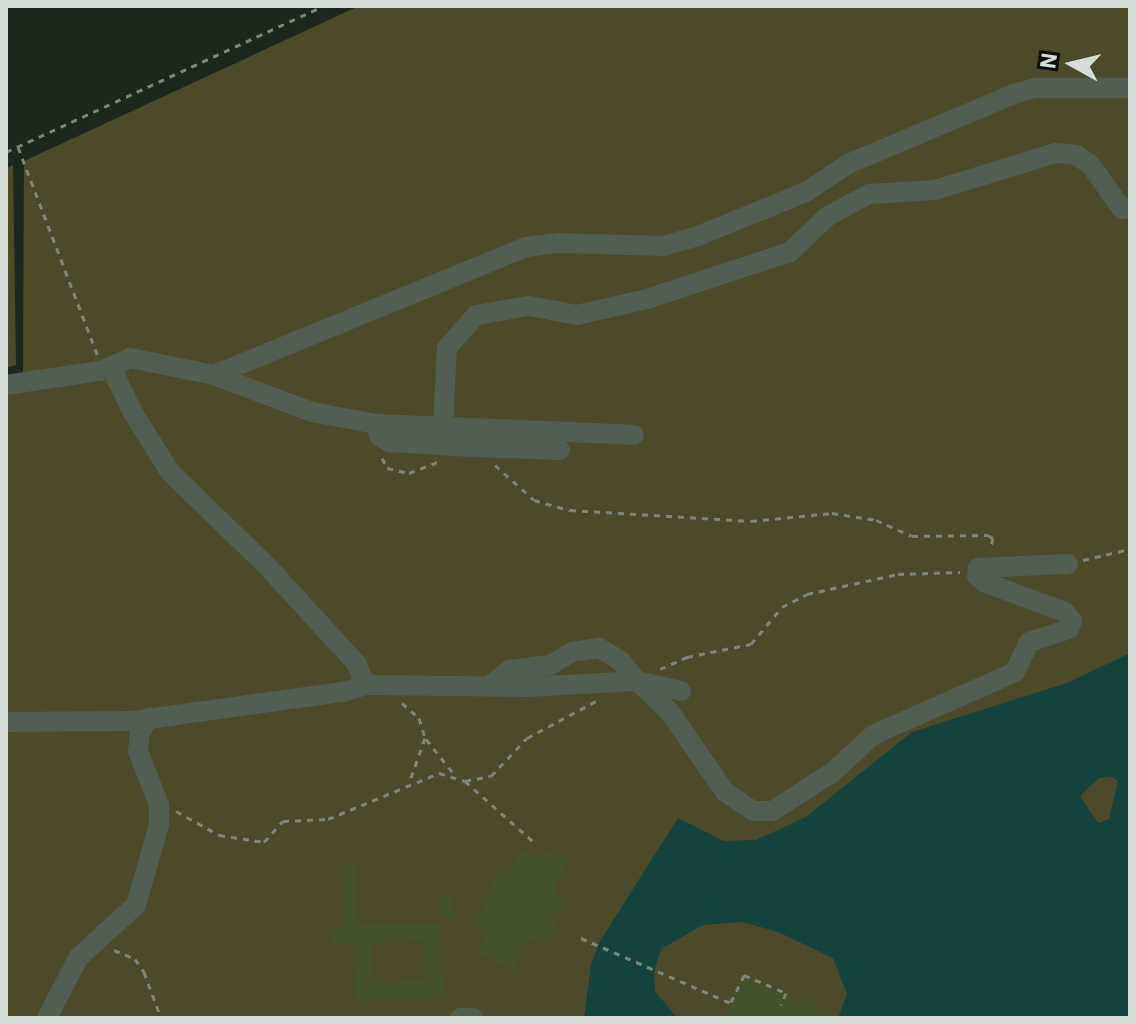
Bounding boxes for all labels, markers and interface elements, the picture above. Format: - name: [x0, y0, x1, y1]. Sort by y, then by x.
- north arrow: [1032, 24, 1112, 104]
- text: N: [1032, 51, 1063, 70]

